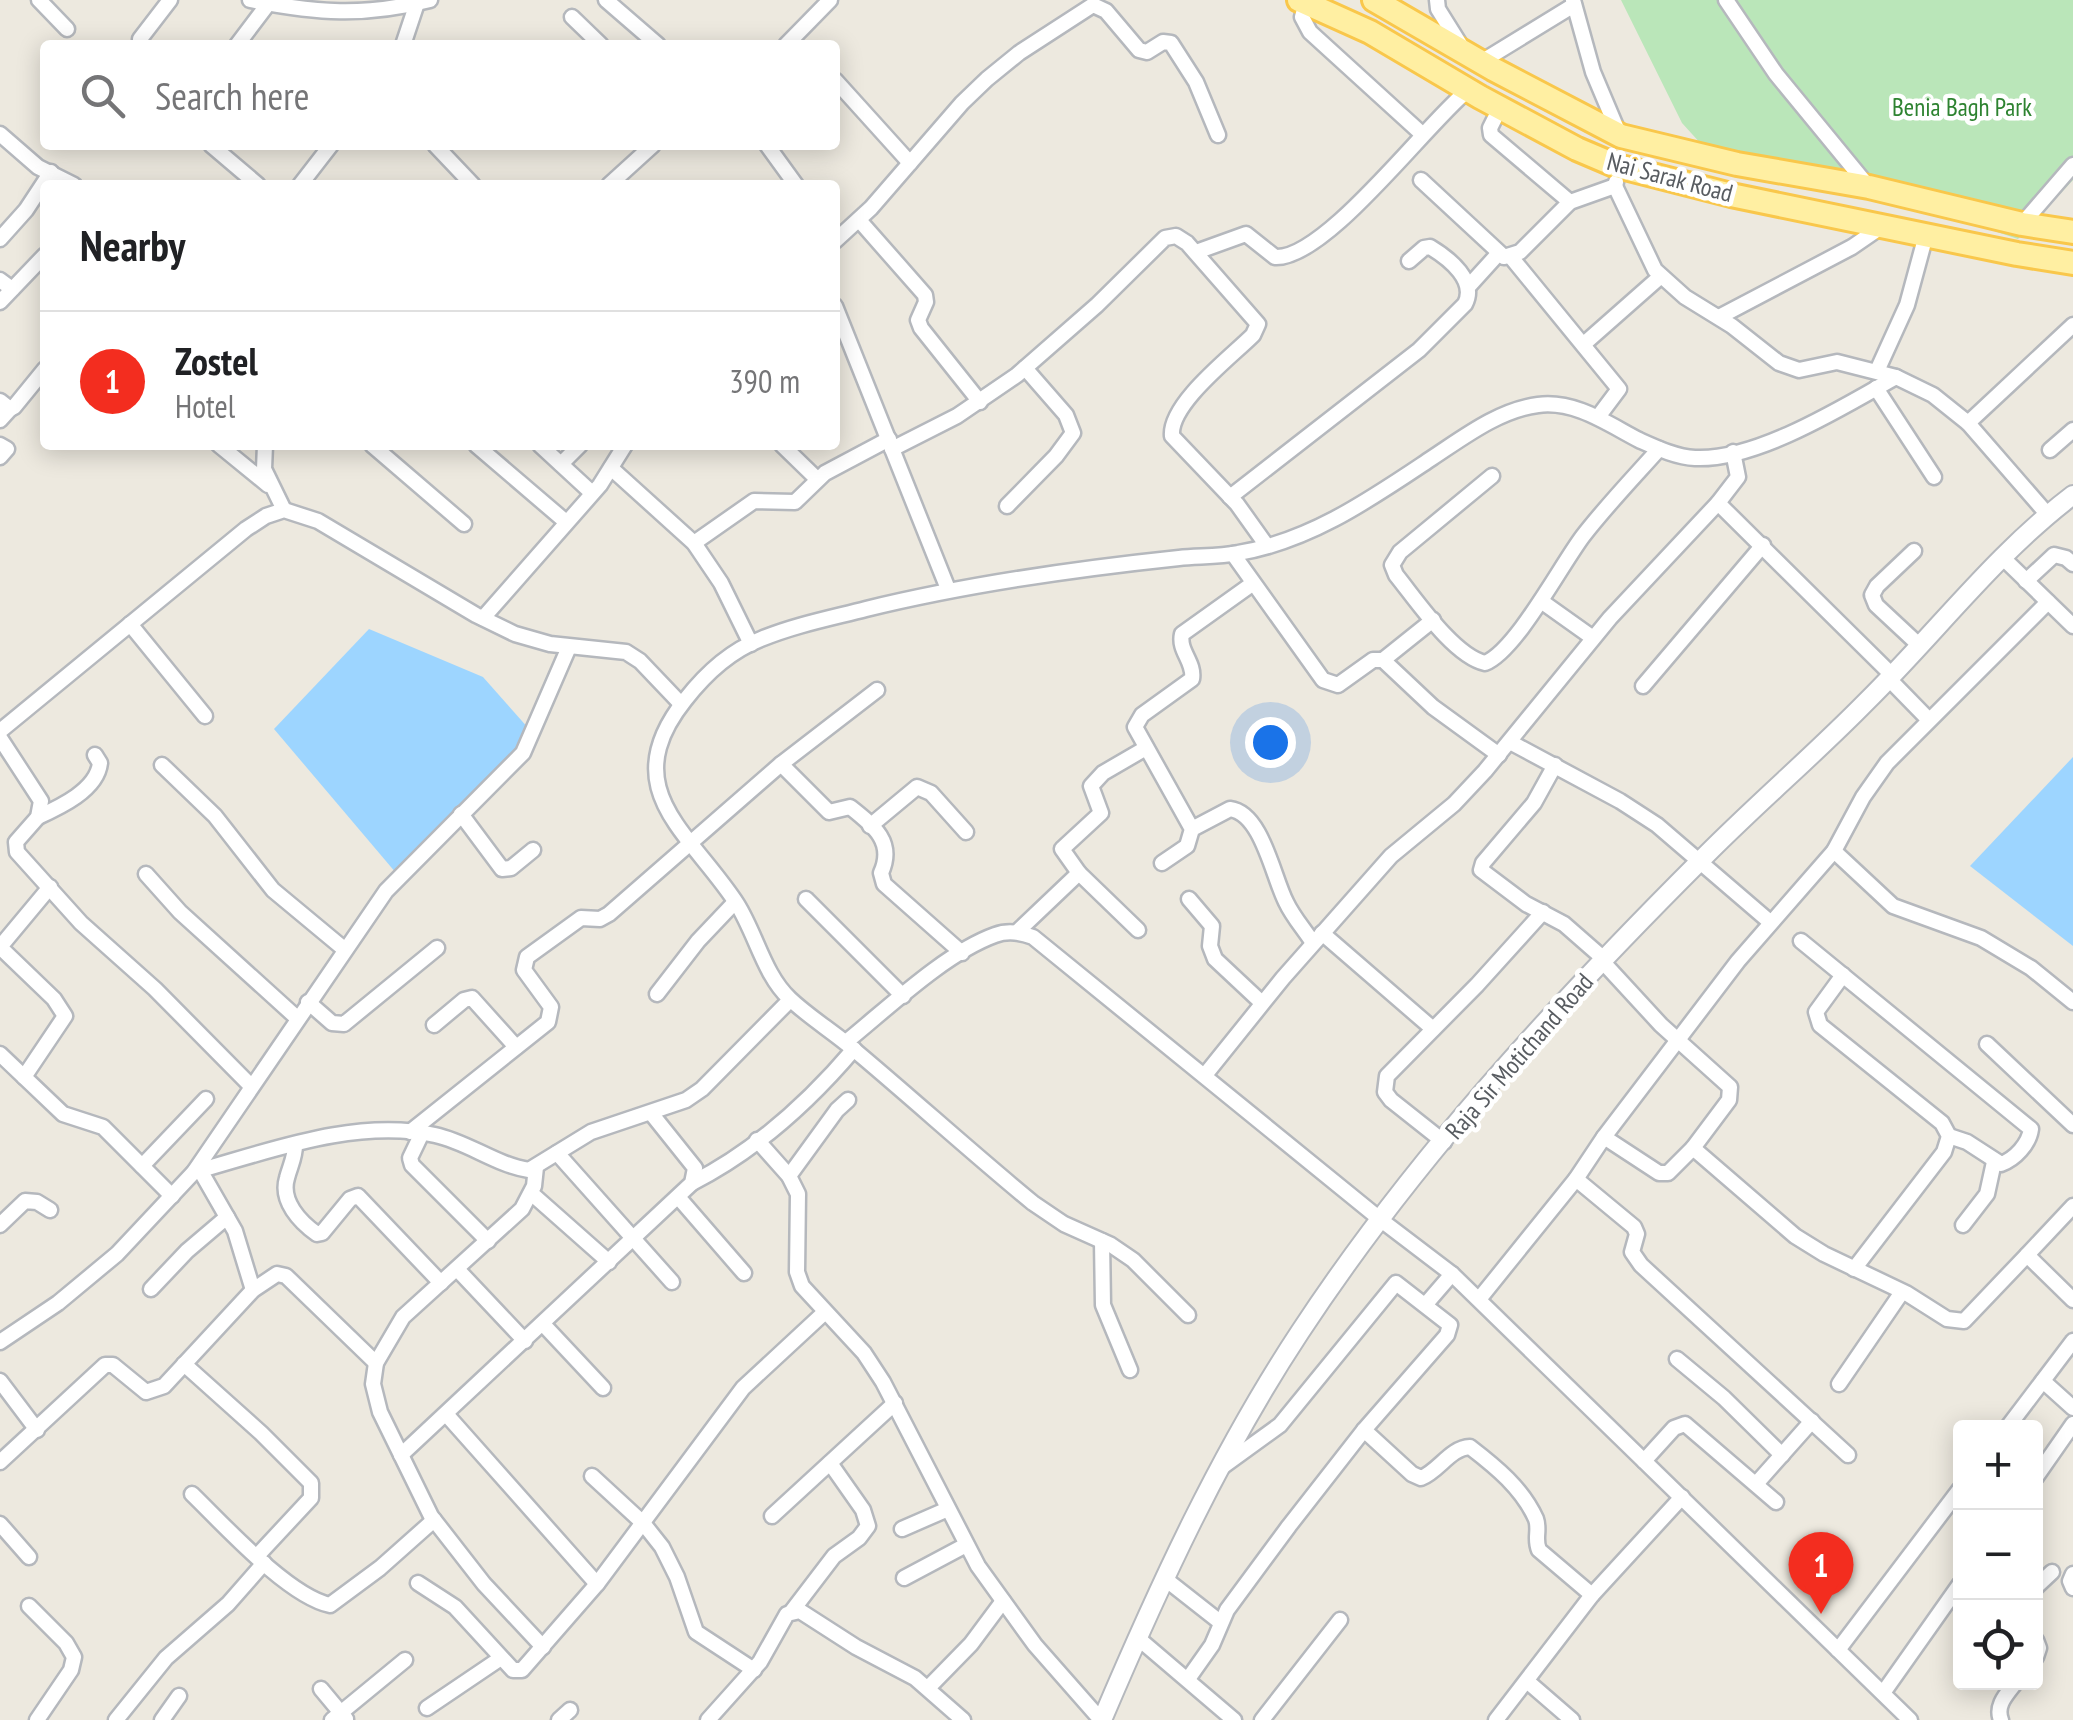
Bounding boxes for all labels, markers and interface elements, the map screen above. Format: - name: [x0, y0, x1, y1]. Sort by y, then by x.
- search box: [40, 40, 840, 150]
- icon: search: [75, 68, 130, 123]
- text: Search here: [155, 71, 309, 120]
- park label: Benia Bagh Park: [1892, 91, 2032, 123]
- street label: Nai Sarak Road: [1604, 145, 1736, 209]
- text: Nearby: [80, 218, 185, 273]
- text: Zostel: [175, 336, 258, 385]
- text: 1: [105, 360, 120, 402]
- text: 390 m: [729, 360, 800, 402]
- text: Hotel: [175, 385, 235, 427]
- your location: [1245, 717, 1296, 768]
- street label: Raja Sir Motichand Road: [1438, 966, 1600, 1146]
- map controls: [1953, 1420, 2043, 1690]
- button: +: [1953, 1420, 2043, 1510]
- button: −: [1953, 1510, 2043, 1600]
- pin: 1: [1788, 1532, 1854, 1614]
- button: locate: [1953, 1600, 2043, 1690]

